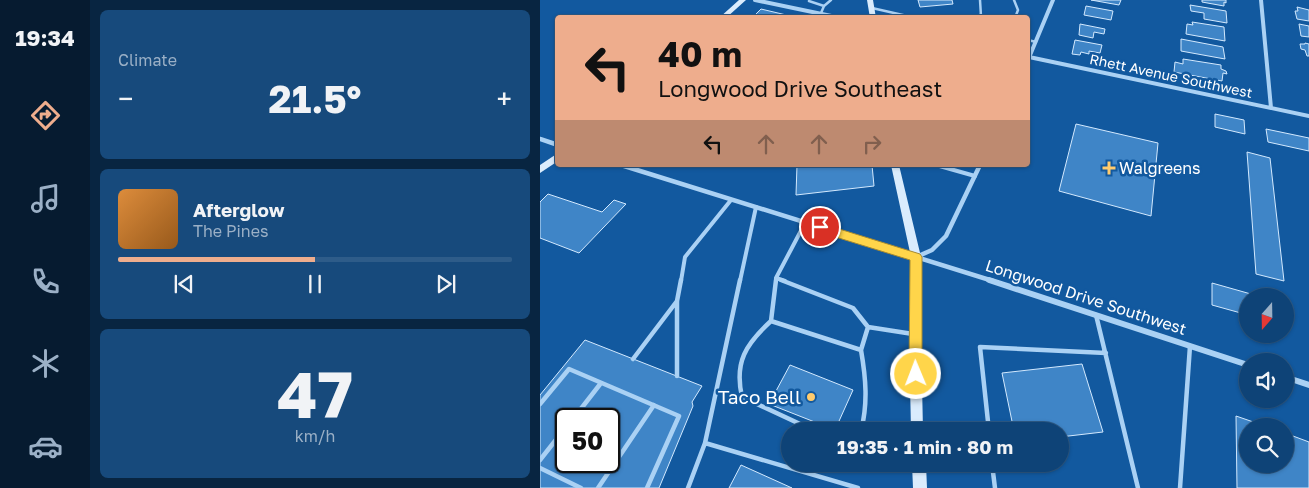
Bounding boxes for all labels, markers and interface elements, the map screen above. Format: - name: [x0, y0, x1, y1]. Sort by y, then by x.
- text: 19:34: [15, 24, 75, 51]
- text: 40 m: [658, 33, 742, 75]
- icon: left: [575, 35, 640, 100]
- text: Climate: [118, 50, 177, 70]
- street label: Rhett Avenue Southwest: [1088, 50, 1254, 101]
- text: Longwood Drive Southeast: [658, 75, 942, 102]
- text: 21.5°: [269, 76, 361, 121]
- text: −: [118, 82, 133, 115]
- text: +: [497, 82, 512, 115]
- icon: directions: [28, 98, 63, 133]
- icon: left: [699, 130, 727, 158]
- icon: ahead: [752, 130, 780, 158]
- icon: ahead: [805, 130, 833, 158]
- icon: right: [858, 130, 886, 158]
- place label: Walgreens: [1119, 158, 1201, 178]
- marker: Walgreens: [1103, 162, 1115, 174]
- icon: music: [28, 181, 63, 216]
- text: Afterglow: [193, 198, 284, 221]
- pin: [799, 206, 841, 248]
- icon: arrive: [806, 213, 834, 241]
- text: The Pines: [193, 221, 268, 241]
- street label: Longwood Drive Southwest: [983, 255, 1189, 339]
- icon: phone: [28, 264, 63, 299]
- icon: previous: [170, 270, 198, 298]
- icon: pause: [301, 270, 329, 298]
- icon: next: [432, 270, 460, 298]
- north arrow: [1239, 288, 1294, 342]
- map controls: [1239, 288, 1294, 473]
- icon: climate: [28, 346, 63, 381]
- position arrow: [889, 347, 941, 399]
- button: sound: [1239, 353, 1294, 408]
- text: 47: [277, 354, 353, 432]
- place label: Taco Bell: [718, 385, 801, 408]
- marker: Taco Bell: [805, 391, 817, 403]
- speed limit sign: 50: [555, 408, 620, 473]
- button: search: [1239, 418, 1294, 473]
- text: km/h: [295, 426, 335, 446]
- icon: car: [28, 429, 63, 464]
- text: 19:35 · 1 min · 80 m: [837, 435, 1013, 458]

